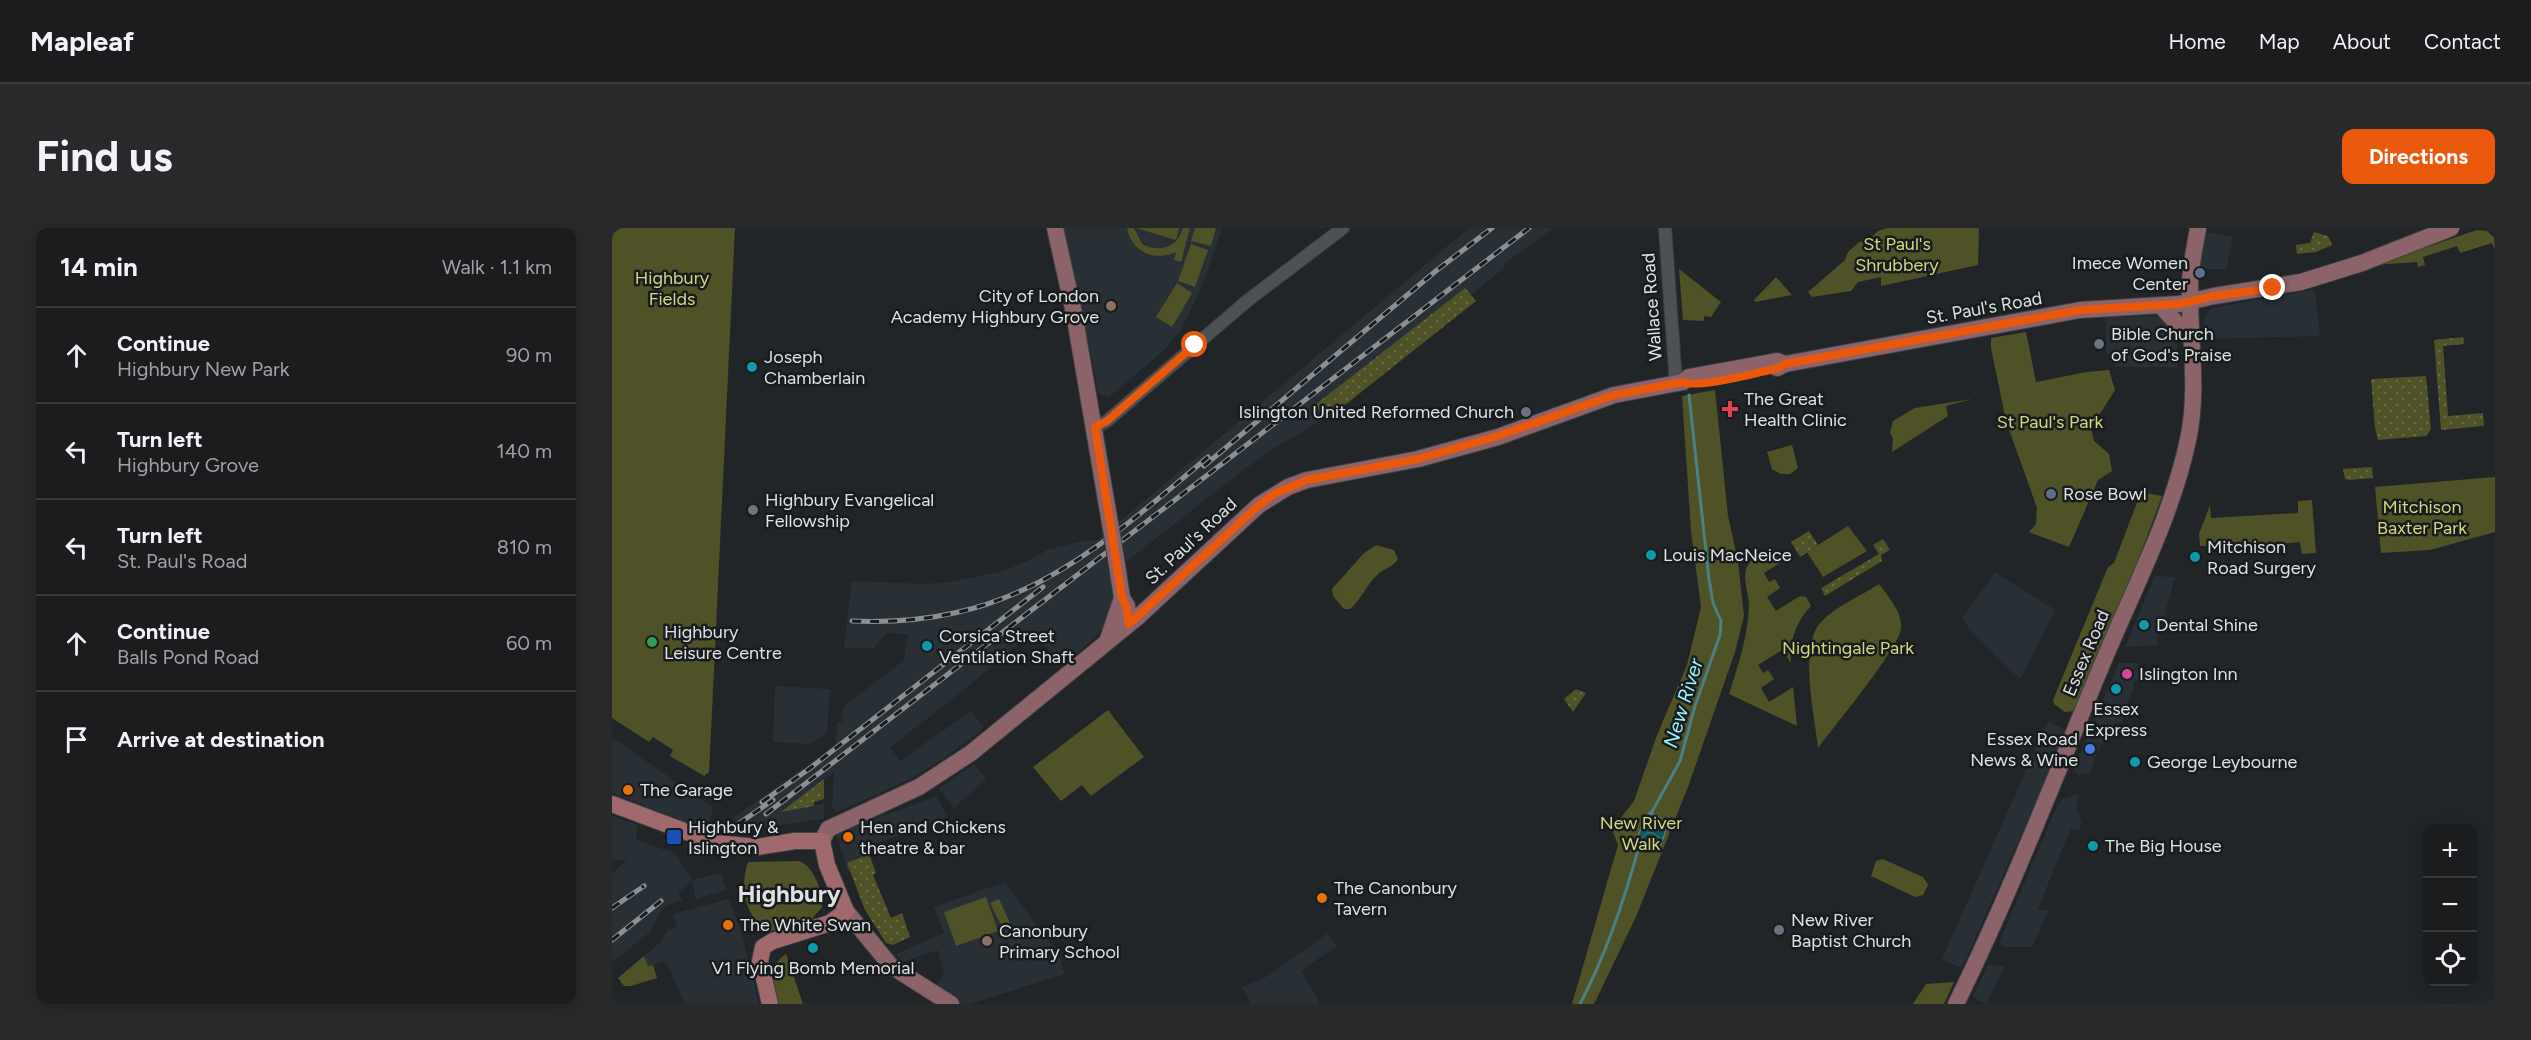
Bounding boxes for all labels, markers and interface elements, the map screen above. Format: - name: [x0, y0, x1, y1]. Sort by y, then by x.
- text: Mapleaf: [30, 24, 134, 58]
- text: Home: [2169, 29, 2226, 54]
- text: Map: [2259, 29, 2300, 54]
- text: About: [2333, 29, 2391, 54]
- text: Contact: [2424, 29, 2501, 54]
- button: Directions: [2342, 129, 2495, 184]
- text: Find us: [36, 131, 173, 182]
- park label: St Paul's Shrubbery: [1855, 233, 1939, 276]
- text: 14 min: [60, 251, 138, 283]
- street label: Wallace Road: [1637, 252, 1667, 362]
- place label: Imece Women Center: [2072, 252, 2188, 295]
- text: Walk · 1.1 km: [442, 255, 552, 279]
- marker: Imece Women Center: [2193, 266, 2207, 280]
- park label: Highbury Fields: [635, 267, 710, 310]
- route end: [2259, 274, 2285, 300]
- place label: City of London Academy Highbury Grove: [891, 285, 1099, 328]
- street label: St. Paul's Road: [1924, 287, 2044, 329]
- marker: City of London Academy Highbury Grove: [1104, 299, 1118, 313]
- place label: Bible Church of God's Praise: [2111, 323, 2232, 366]
- text: Continue: [117, 330, 210, 357]
- route start: [1181, 331, 1207, 357]
- marker: Bible Church of God's Praise: [2092, 337, 2106, 351]
- icon: ahead: [60, 339, 93, 372]
- text: 90 m: [506, 343, 552, 367]
- place label: Joseph Chamberlain: [764, 346, 865, 389]
- text: Highbury New Park: [117, 357, 289, 381]
- marker: Joseph Chamberlain: [745, 360, 759, 374]
- place label: The Great Health Clinic: [1744, 388, 1847, 431]
- marker: The Great Health Clinic: [1721, 400, 1739, 418]
- place label: Islington United Reformed Church: [1238, 401, 1514, 423]
- marker: Islington United Reformed Church: [1519, 405, 1533, 419]
- park label: St Paul's Park: [1997, 411, 2103, 433]
- text: Turn left: [117, 426, 203, 453]
- icon: left: [60, 435, 93, 468]
- text: 140 m: [497, 439, 552, 463]
- text: Highbury Grove: [117, 453, 259, 477]
- place label: Rose Bowl: [2063, 483, 2147, 505]
- marker: Rose Bowl: [2044, 487, 2058, 501]
- place label: Highbury Evangelical Fellowship: [765, 489, 934, 532]
- street label: St. Paul's Road: [1141, 493, 1241, 589]
- park label: Mitchison Baxter Park: [2377, 496, 2467, 539]
- marker: Highbury Evangelical Fellowship: [746, 503, 760, 517]
- text: Turn left: [117, 522, 203, 549]
- icon: left: [60, 531, 93, 564]
- text: 810 m: [497, 535, 552, 559]
- place label: Mitchison Road Surgery: [2207, 536, 2317, 579]
- place label: Louis MacNeice: [1663, 544, 1792, 566]
- marker: Louis MacNeice: [1644, 548, 1658, 562]
- text: St. Paul's Road: [117, 549, 247, 573]
- marker: Mitchison Road Surgery: [2188, 550, 2202, 564]
- street label: Essex Road: [2058, 607, 2114, 699]
- place label: Dental Shine: [2156, 614, 2258, 636]
- text: Continue: [117, 618, 210, 645]
- marker: Dental Shine: [2137, 618, 2151, 632]
- place label: Highbury Leisure Centre: [664, 621, 782, 664]
- place label: Corsica Street Ventilation Shaft: [939, 625, 1075, 668]
- icon: ahead: [60, 627, 93, 660]
- text: 60 m: [506, 631, 552, 655]
- marker: Highbury Leisure Centre: [645, 635, 659, 649]
- park label: Nightingale Park: [1782, 637, 1914, 659]
- marker: Corsica Street Ventilation Shaft: [920, 639, 934, 653]
- text: Balls Pond Road: [117, 645, 259, 669]
- water label: New River: [1658, 654, 1708, 751]
- place label: Islington Inn: [2139, 663, 2238, 685]
- marker: Islington Inn: [2120, 667, 2134, 681]
- marker: Essex Express: [2109, 682, 2123, 696]
- place label: Essex Express: [2085, 698, 2147, 741]
- icon: arrive: [60, 723, 93, 756]
- text: Arrive at destination: [117, 726, 325, 753]
- place label: Essex Road News & Wine: [1970, 728, 2078, 771]
- marker: Essex Road News & Wine: [2083, 742, 2097, 756]
- place label: George Leybourne: [2147, 751, 2297, 773]
- marker: George Leybourne: [2128, 755, 2142, 769]
- place label: The Garage: [640, 779, 733, 801]
- marker: The Garage: [621, 783, 635, 797]
- park label: New River Walk: [1600, 812, 1682, 855]
- place label: Highbury & Islington: [688, 816, 779, 859]
- place label: Hen and Chickens theatre & bar: [860, 816, 1006, 859]
- map controls: [2423, 824, 2477, 986]
- button: +: [2423, 824, 2477, 878]
- marker: Highbury & Islington: [665, 828, 683, 846]
- marker: Hen and Chickens theatre & bar: [841, 830, 855, 844]
- place label: The Big House: [2105, 835, 2222, 857]
- marker: The Big House: [2086, 839, 2100, 853]
- place label: The Canonbury Tavern: [1334, 877, 1458, 920]
- button: −: [2423, 878, 2477, 932]
- district label: Highbury: [737, 879, 841, 908]
- marker: The Canonbury Tavern: [1315, 891, 1329, 905]
- place label: New River Baptist Church: [1791, 909, 1911, 952]
- place label: The White Swan: [740, 914, 871, 936]
- marker: The White Swan: [721, 918, 735, 932]
- place label: Canonbury Primary School: [999, 920, 1120, 963]
- marker: New River Baptist Church: [1772, 923, 1786, 937]
- button: locate: [2423, 932, 2477, 986]
- marker: Canonbury Primary School: [980, 934, 994, 948]
- marker: V1 Flying Bomb Memorial: [806, 941, 820, 955]
- place label: V1 Flying Bomb Memorial: [712, 957, 914, 979]

